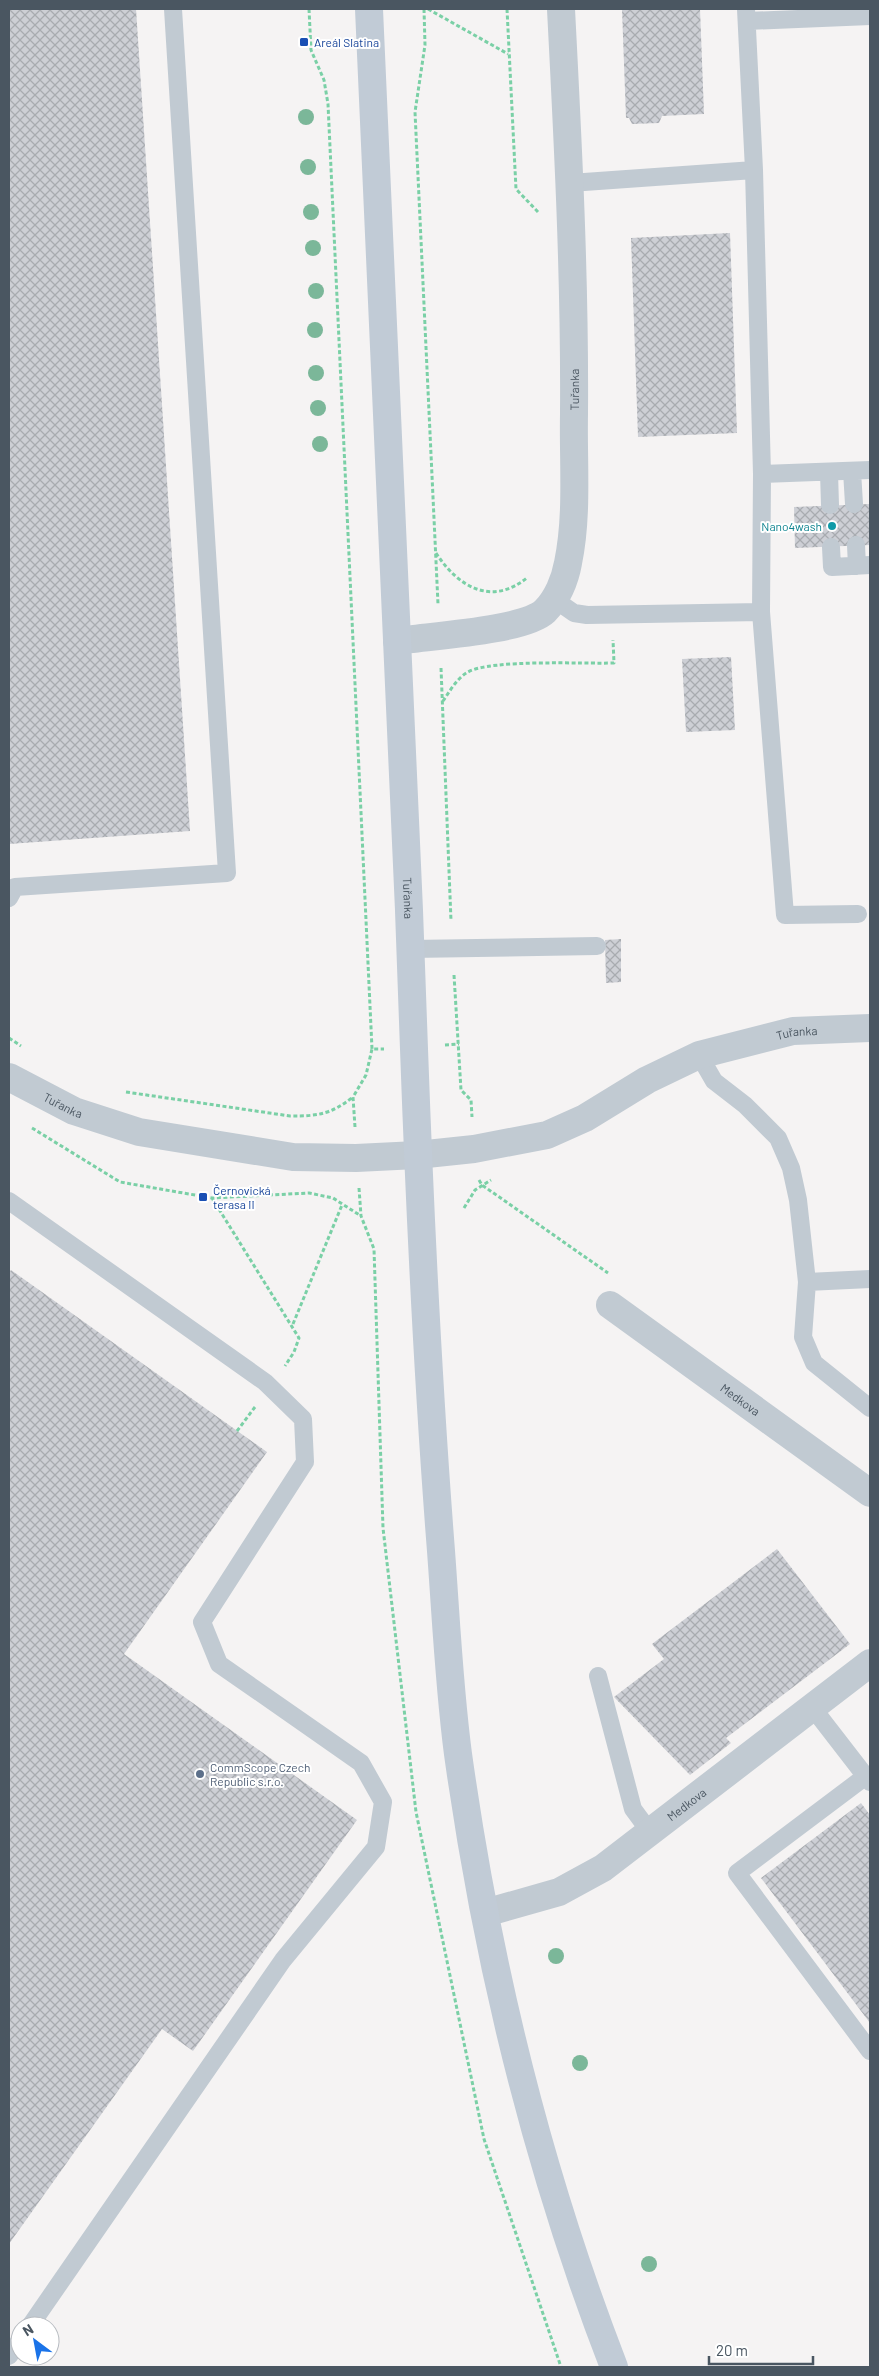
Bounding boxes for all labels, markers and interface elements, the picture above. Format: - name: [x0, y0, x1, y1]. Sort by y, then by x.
- place label: Areál Slatina: [314, 35, 379, 49]
- marker: Areál Slatina: [298, 36, 310, 48]
- street label: Tuřanka: [567, 369, 581, 411]
- place label: Nano4wash: [761, 519, 822, 533]
- marker: Nano4wash: [826, 520, 838, 532]
- street label: Tuřanka: [401, 877, 416, 919]
- street label: Tuřanka: [774, 1023, 818, 1042]
- street label: Tuřanka: [41, 1089, 84, 1120]
- place label: Černovická terasa II: [213, 1183, 271, 1211]
- marker: Černovická terasa II: [197, 1191, 209, 1203]
- street label: Medkova: [718, 1380, 763, 1418]
- place label: CommScope Czech Republic s.r.o.: [210, 1760, 310, 1788]
- marker: CommScope Czech Republic s.r.o.: [194, 1768, 206, 1780]
- street label: Medkova: [664, 1785, 709, 1823]
- north arrow: [10, 2316, 60, 2366]
- text: N: [19, 2320, 36, 2339]
- scale bar: [709, 2334, 813, 2366]
- text: 20 m: [716, 2341, 748, 2359]

